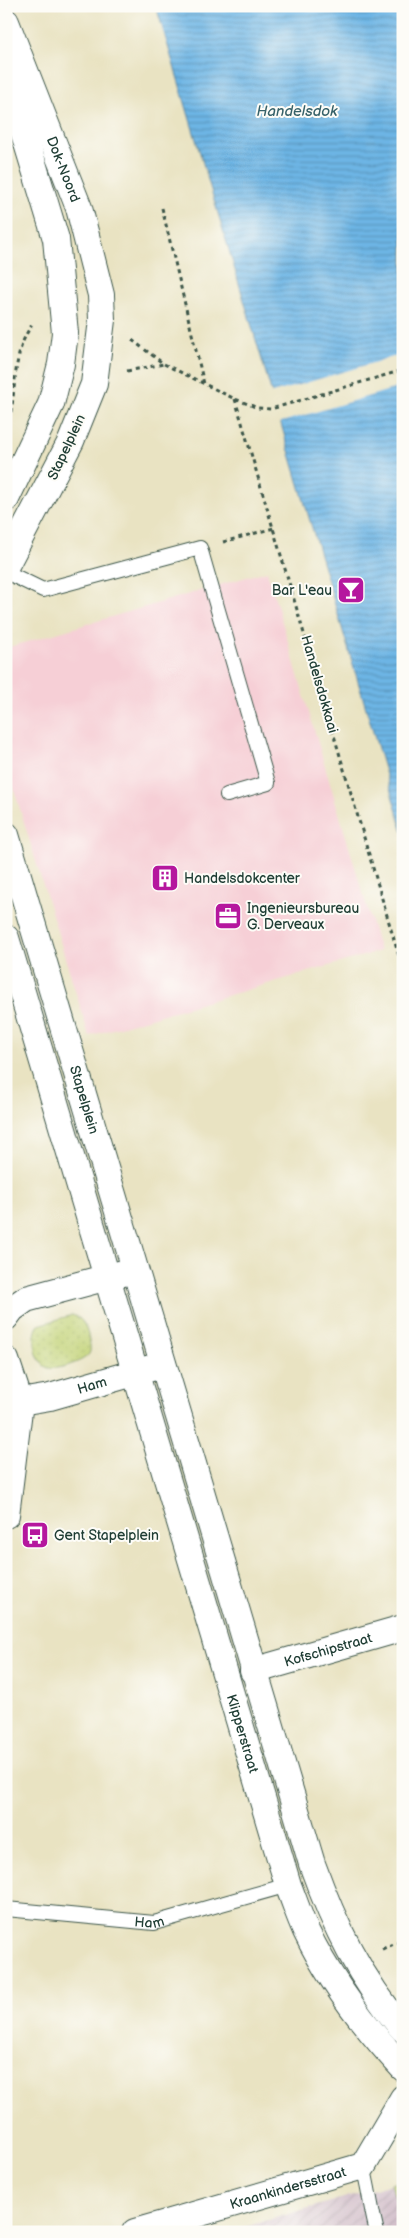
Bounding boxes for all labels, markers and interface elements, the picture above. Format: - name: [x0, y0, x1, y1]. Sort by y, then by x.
- water label: Handelsdok: [257, 102, 338, 121]
- street label: Dok-Noord: [43, 134, 84, 205]
- street label: Stapelplein: [44, 412, 89, 483]
- bar icon: Bar L'eau: [336, 575, 366, 605]
- place label: Bar L'eau: [272, 582, 332, 599]
- street label: Handelsdokkaai: [297, 633, 342, 735]
- building icon: Handelsdokcenter: [150, 863, 180, 893]
- place label: Handelsdokcenter: [184, 870, 301, 887]
- place label: Ingenieursbureau G. Derveaux: [247, 900, 359, 933]
- office icon: Ingenieursbureau G. Derveaux: [213, 901, 243, 931]
- street label: Stapelplein: [66, 1063, 102, 1136]
- street label: Ham: [75, 1373, 109, 1398]
- bus stop icon: Gent Stapelplein: [20, 1520, 50, 1550]
- place label: Gent Stapelplein: [54, 1527, 159, 1544]
- street label: Kofschipstraat: [282, 1629, 375, 1671]
- street label: Klipperstraat: [223, 1692, 262, 1776]
- street label: Ham: [134, 1913, 166, 1932]
- street label: Kraankindersstraat: [228, 2163, 349, 2213]

